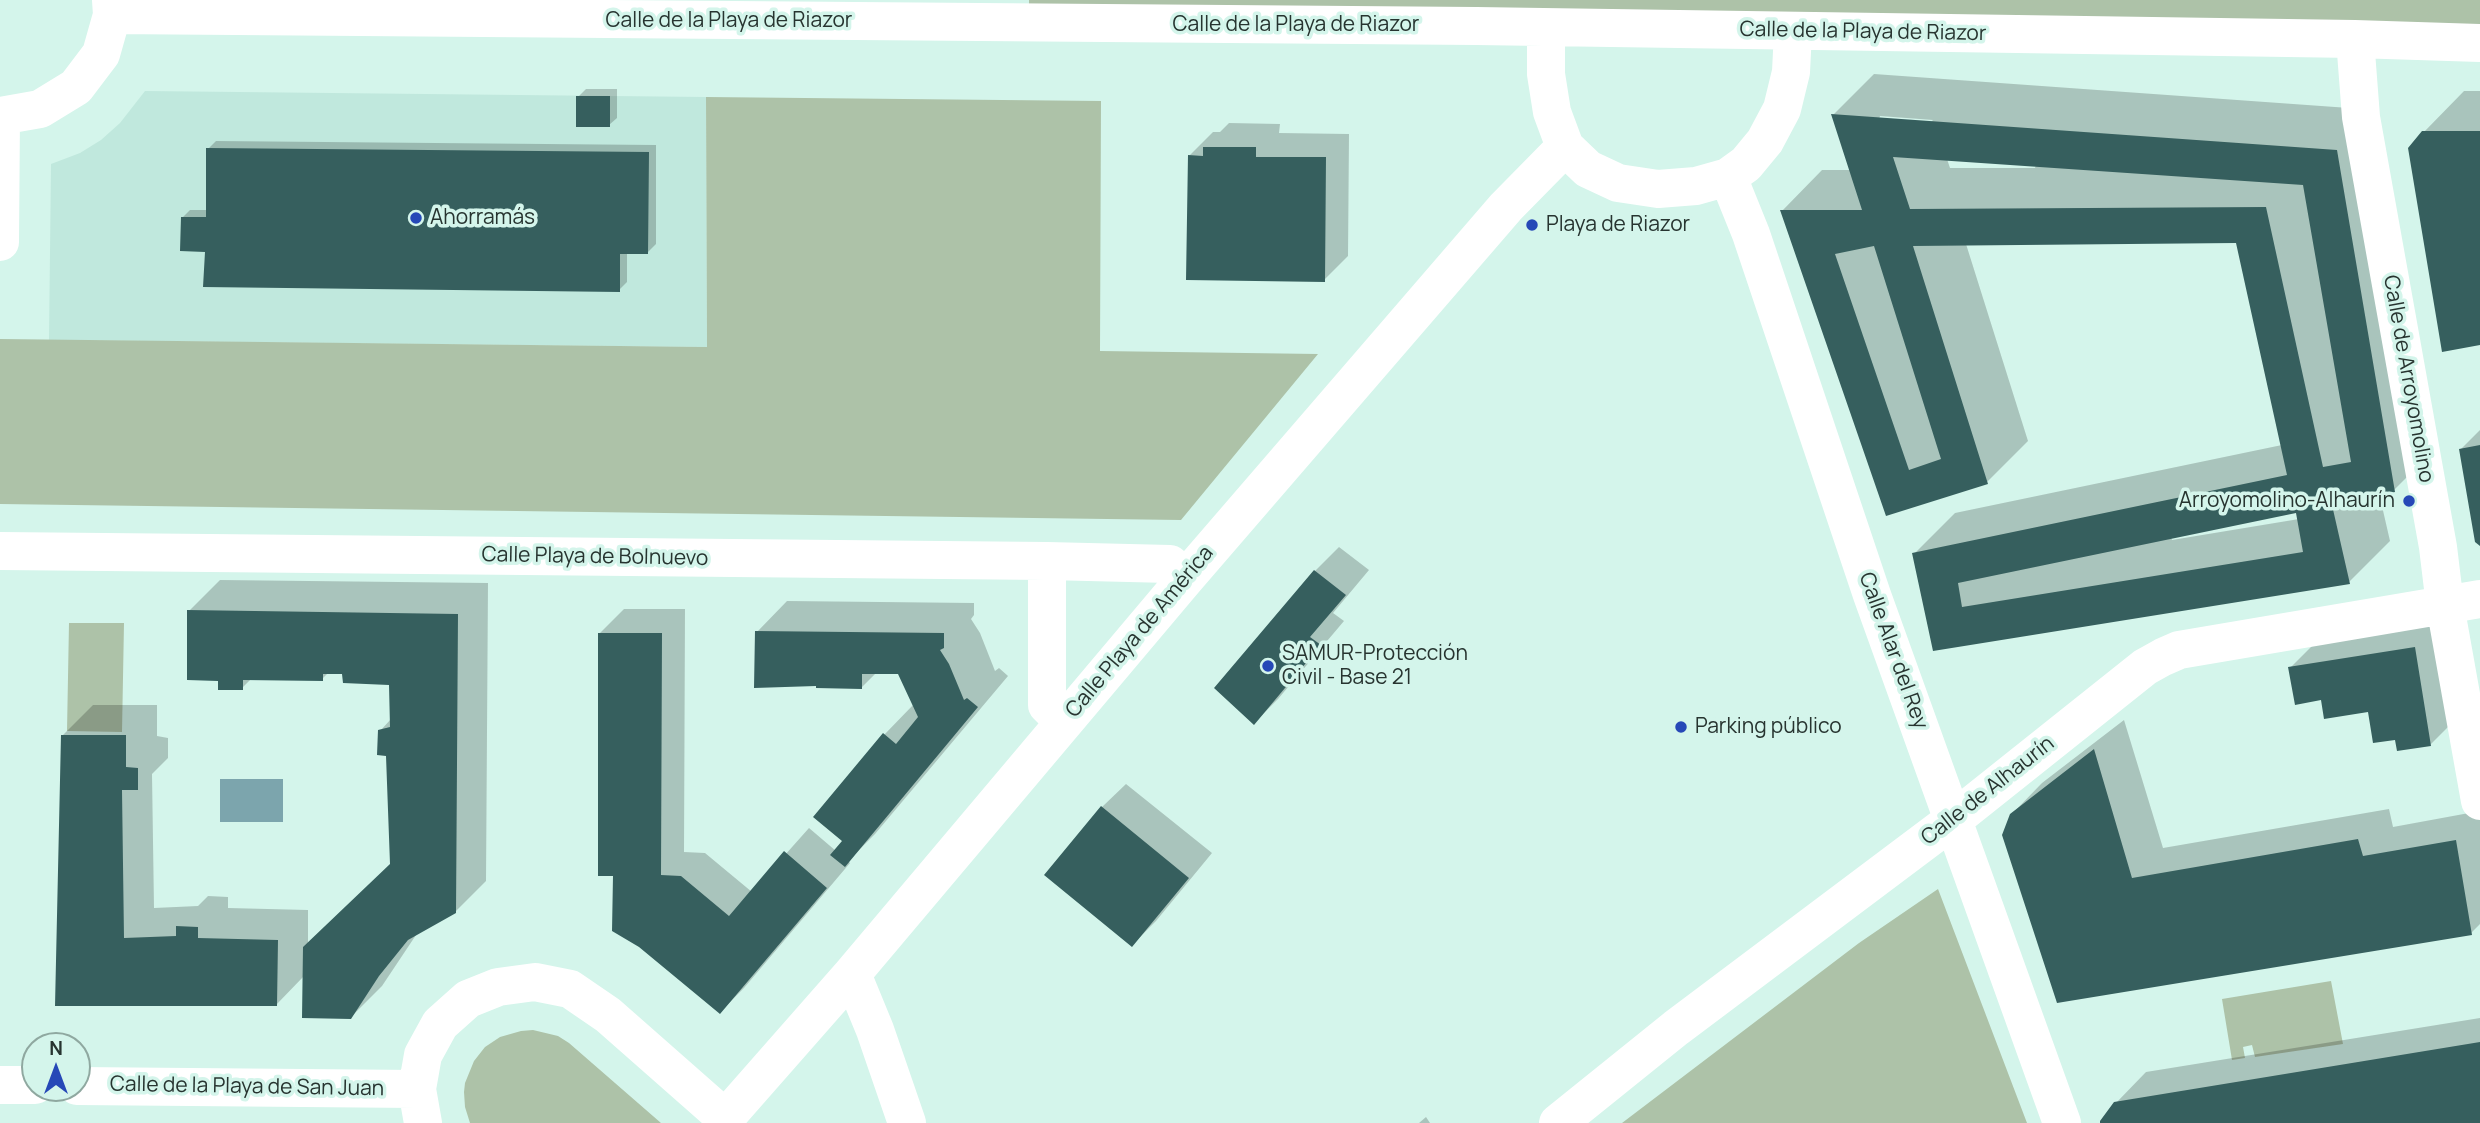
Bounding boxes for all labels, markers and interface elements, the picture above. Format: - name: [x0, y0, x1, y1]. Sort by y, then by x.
- street label: Calle de la Playa de Riazor: [606, 8, 852, 34]
- street label: Calle de la Playa de Riazor: [1173, 12, 1419, 38]
- street label: Calle de la Playa de Riazor: [1739, 17, 1987, 47]
- place label: Ahorramás: [430, 205, 535, 231]
- marker: Ahorramás: [408, 210, 424, 226]
- place label: Playa de Riazor: [1546, 212, 1690, 238]
- marker: Playa de Riazor: [1524, 217, 1540, 233]
- street label: Calle de Arroyomolino: [2377, 273, 2439, 485]
- place label: Arroyomolino-Alhaurín: [2179, 488, 2395, 514]
- marker: Arroyomolino-Alhaurín: [2401, 493, 2417, 509]
- street label: Calle Playa de América: [1061, 541, 1219, 723]
- street label: Calle Playa de Bolnuevo: [481, 542, 709, 572]
- street label: Calle Alar del Rey: [1853, 569, 1933, 733]
- place label: SAMUR-Protección Civil - Base 21: [1282, 641, 1468, 691]
- marker: SAMUR-Protección Civil - Base 21: [1260, 658, 1276, 674]
- place label: Parking público: [1695, 714, 1842, 740]
- marker: Parking público: [1673, 719, 1689, 735]
- street label: Calle de Alhaurín: [1917, 731, 2059, 851]
- north arrow: [21, 1032, 91, 1102]
- text: N: [49, 1035, 63, 1061]
- street label: Calle de la Playa de San Juan: [110, 1072, 384, 1102]

